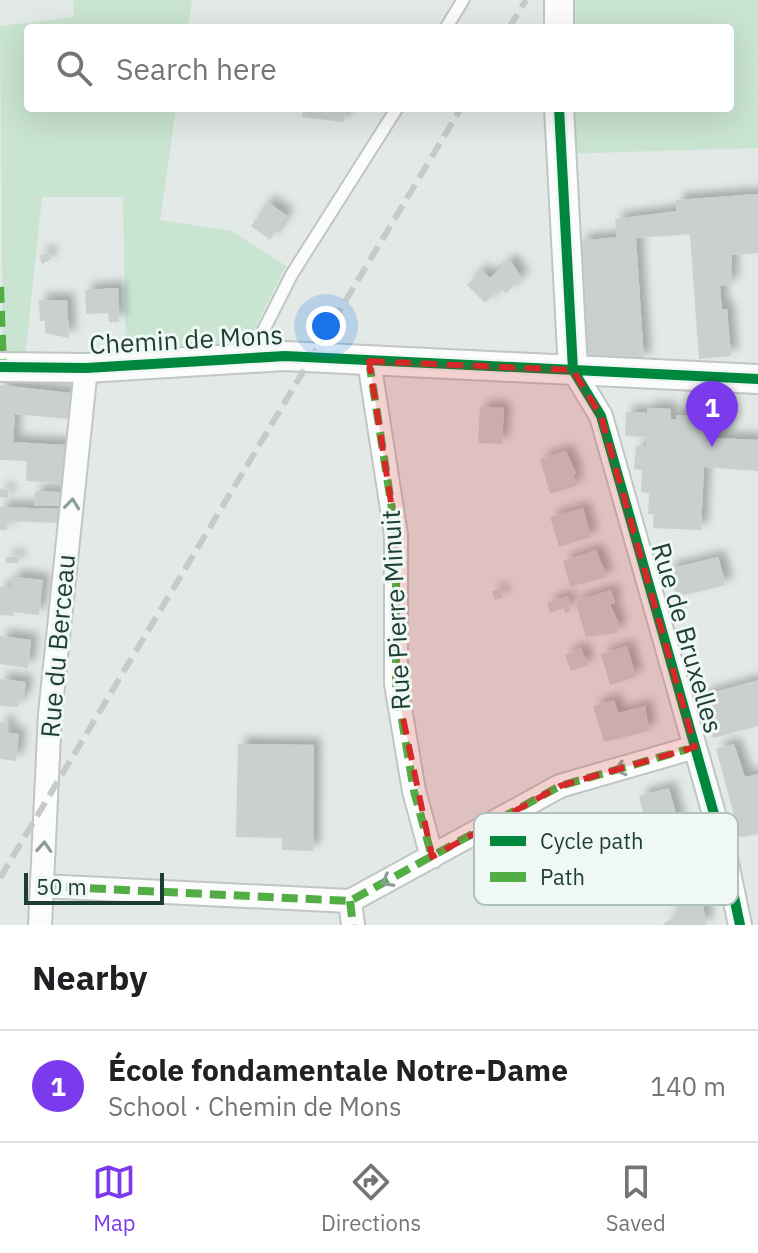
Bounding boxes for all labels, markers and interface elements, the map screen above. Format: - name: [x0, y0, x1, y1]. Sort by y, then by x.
- search box: [24, 24, 734, 112]
- icon: search: [52, 46, 96, 90]
- text: Search here: [116, 49, 277, 88]
- your location: [306, 306, 346, 346]
- street label: Chemin de Mons: [88, 317, 284, 361]
- pin: 1: [686, 381, 738, 447]
- one-way arrow: [64, 497, 81, 510]
- street label: Rue Pierre Minuit: [373, 509, 417, 711]
- street label: Rue de Bruxelles: [645, 538, 731, 737]
- street label: Rue du Berceau: [32, 553, 82, 739]
- one-way arrow: [613, 760, 627, 776]
- legend: [474, 813, 738, 905]
- text: Cycle path: [540, 826, 644, 855]
- one-way arrow: [35, 840, 52, 853]
- text: Path: [540, 862, 585, 891]
- scale bar: [24, 869, 164, 905]
- text: 50 m: [36, 872, 87, 901]
- one-way arrow: [380, 872, 395, 887]
- text: Nearby: [32, 955, 147, 999]
- text: École fondamentale Notre-Dame: [108, 1050, 568, 1089]
- text: 1: [50, 1069, 66, 1103]
- text: 140 m: [650, 1069, 726, 1103]
- text: School · Chemin de Mons: [108, 1089, 402, 1123]
- tab: Map: [92, 1160, 136, 1237]
- tab: Directions: [321, 1160, 421, 1237]
- tab: Saved: [606, 1160, 666, 1237]

